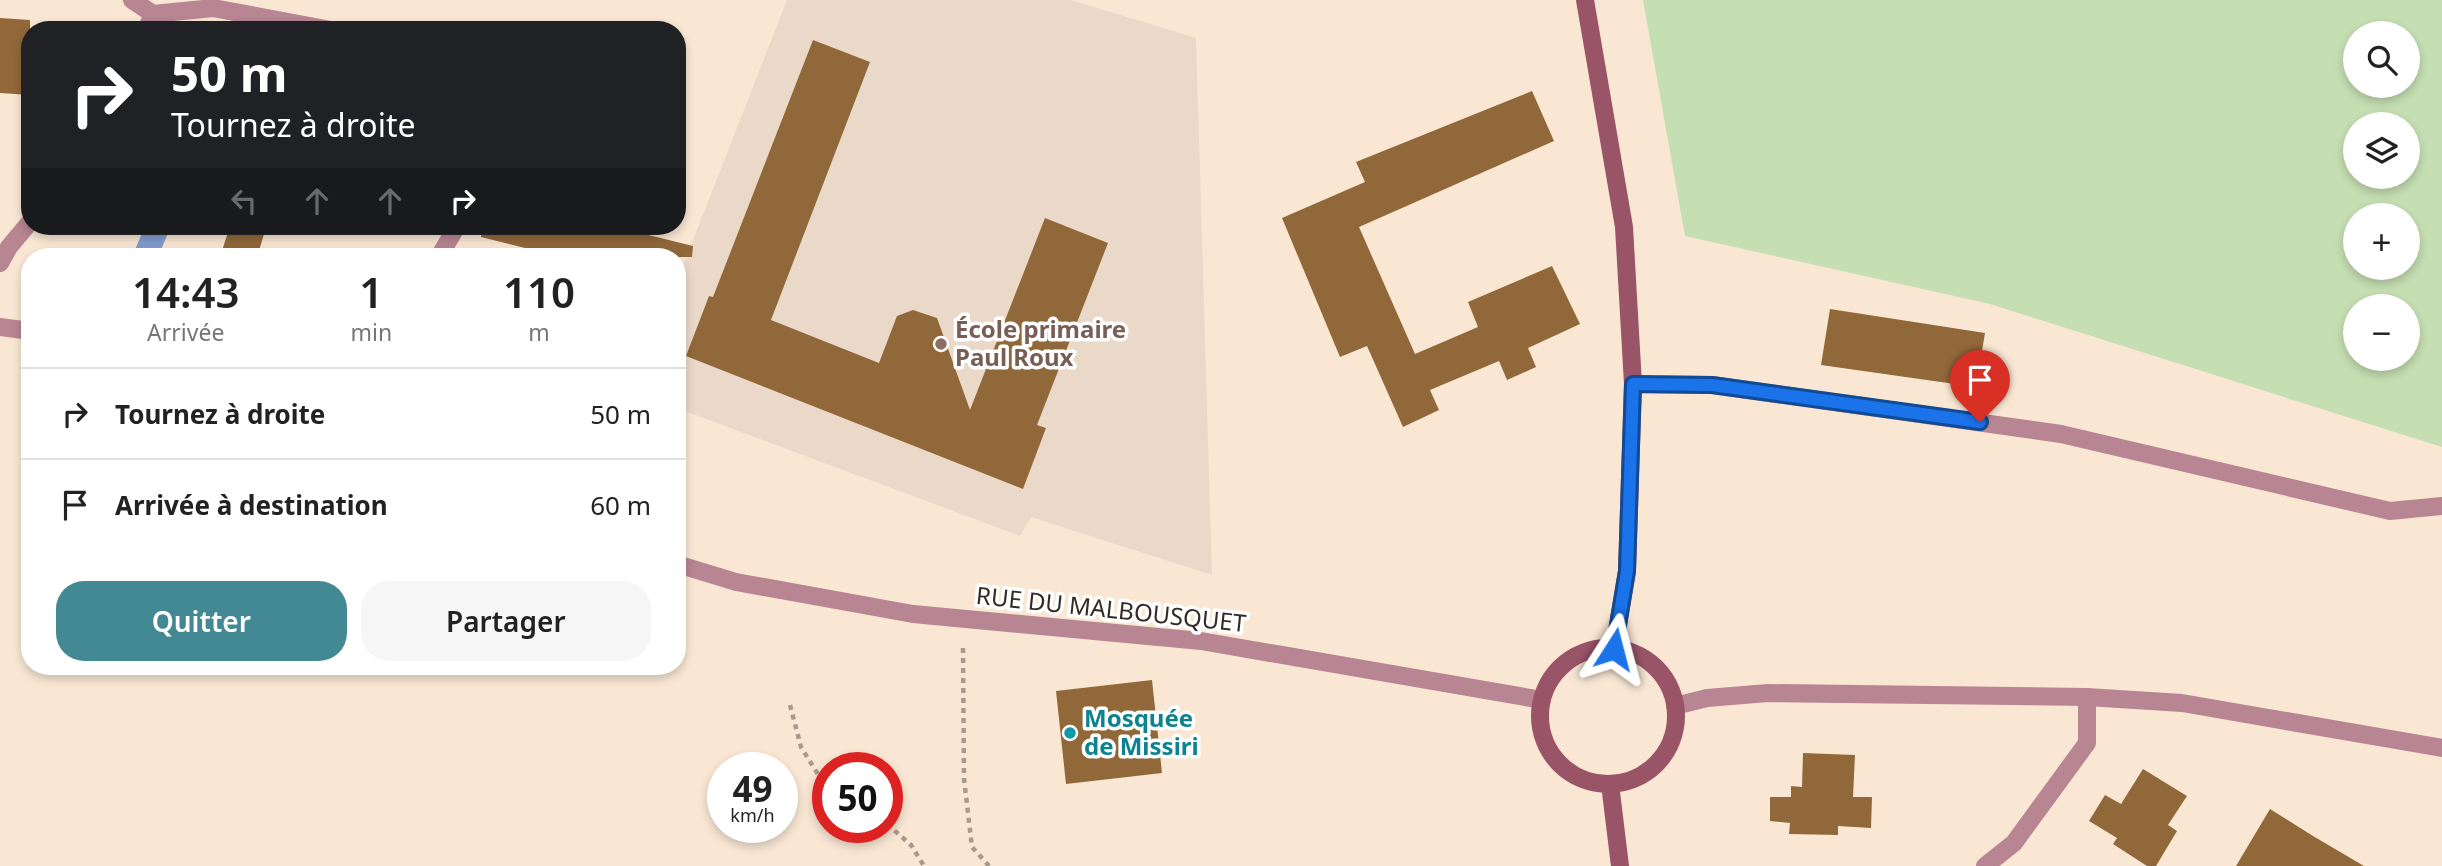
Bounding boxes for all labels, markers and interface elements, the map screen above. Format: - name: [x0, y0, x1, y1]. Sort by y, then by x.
- map controls: [2343, 21, 2420, 371]
- button: search: [2343, 21, 2420, 98]
- text: 50 m: [171, 40, 288, 106]
- icon: right: [56, 49, 147, 140]
- text: Tournez à droite: [171, 103, 416, 146]
- button: layers: [2343, 112, 2420, 189]
- icon: left: [225, 182, 263, 220]
- icon: ahead: [298, 182, 336, 220]
- icon: ahead: [371, 182, 409, 220]
- icon: right: [444, 182, 482, 220]
- button: +: [2343, 203, 2420, 280]
- text: 14:43: [132, 263, 240, 320]
- text: 1: [359, 263, 383, 320]
- text: 110: [503, 263, 575, 320]
- button: −: [2343, 294, 2420, 371]
- place label: École primaire Paul Roux: [955, 312, 1126, 373]
- text: Arrivée: [147, 316, 224, 348]
- text: min: [350, 316, 392, 348]
- text: m: [528, 316, 550, 348]
- marker: École primaire Paul Roux: [933, 336, 949, 352]
- pin: [1950, 350, 2010, 422]
- icon: arrive: [1961, 361, 1999, 399]
- icon: right: [56, 395, 94, 433]
- text: Tournez à droite: [115, 396, 325, 432]
- text: 50 m: [590, 396, 651, 432]
- icon: arrive: [56, 486, 94, 524]
- text: Arrivée à destination: [115, 487, 388, 523]
- text: 60 m: [590, 487, 651, 523]
- street label: RUE DU MALBOUSQUET: [975, 578, 1248, 639]
- button: Quitter: [56, 581, 347, 661]
- button: Partager: [361, 581, 651, 661]
- position arrow: [1577, 612, 1651, 686]
- place label: Mosquée de Missiri: [1084, 701, 1199, 762]
- marker: Mosquée de Missiri: [1062, 725, 1078, 741]
- speed limit sign: 50: [812, 752, 903, 843]
- text: 49: [732, 765, 773, 812]
- text: km/h: [730, 803, 775, 827]

